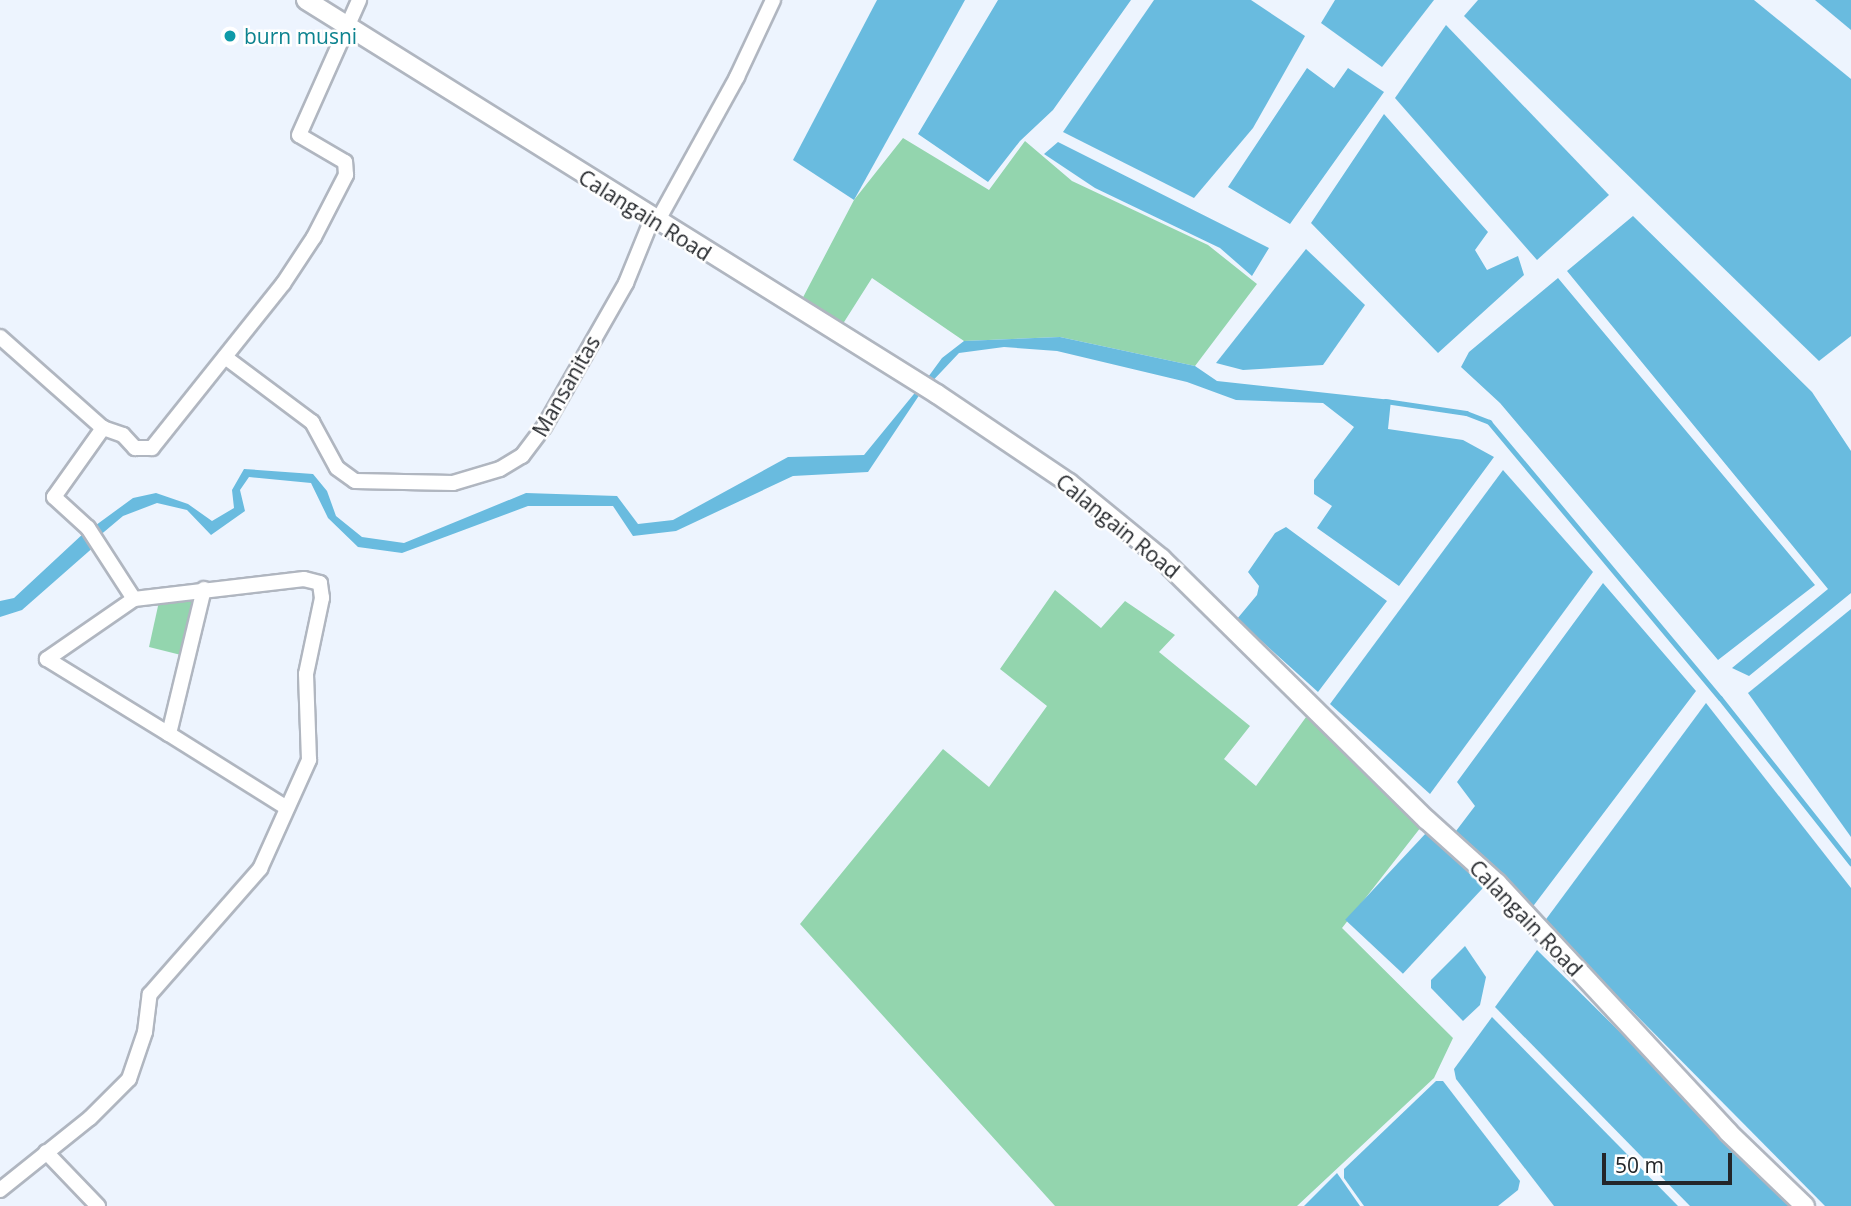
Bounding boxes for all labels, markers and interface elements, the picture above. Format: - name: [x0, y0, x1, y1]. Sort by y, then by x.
- place label: burn musni: [244, 23, 357, 49]
- marker: burn musni: [222, 28, 238, 44]
- street label: Calangain Road: [574, 164, 716, 266]
- street label: Mansanitas: [527, 331, 605, 441]
- street label: Calangain Road: [1051, 469, 1185, 583]
- street label: Calangain Road: [1464, 855, 1588, 981]
- scale bar: [1606, 1140, 1736, 1184]
- text: 50 m: [1615, 1151, 1664, 1179]

